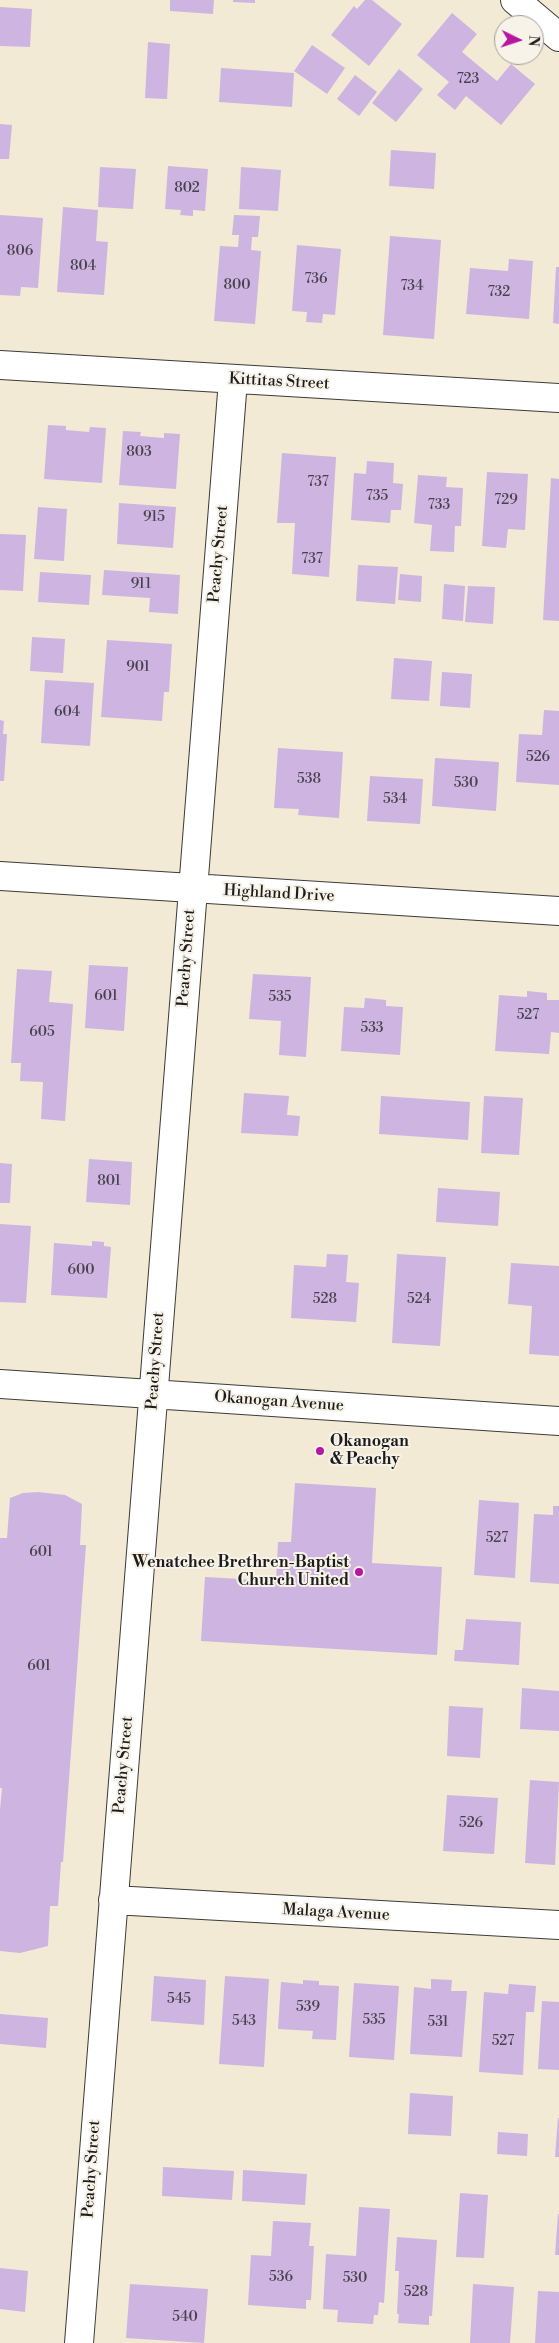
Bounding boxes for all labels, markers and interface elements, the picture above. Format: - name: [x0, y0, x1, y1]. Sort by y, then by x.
- north arrow: [494, 15, 544, 65]
- text: N: [524, 35, 542, 47]
- house number: 723: [457, 72, 479, 88]
- house number: 802: [174, 181, 200, 197]
- house number: 806: [7, 244, 33, 260]
- house number: 804: [70, 259, 96, 275]
- house number: 736: [304, 272, 328, 288]
- house number: 800: [223, 278, 251, 294]
- house number: 734: [400, 279, 424, 295]
- house number: 732: [488, 285, 510, 301]
- street label: Kittitas Street: [228, 370, 330, 394]
- house number: 803: [126, 445, 152, 461]
- house number: 737: [307, 475, 329, 491]
- house number: 735: [366, 489, 388, 505]
- house number: 729: [494, 493, 518, 509]
- house number: 733: [428, 498, 450, 514]
- street label: Peachy Street: [205, 504, 233, 604]
- house number: 915: [143, 510, 165, 526]
- house number: 737: [301, 552, 323, 568]
- house number: 911: [131, 577, 151, 593]
- house number: 901: [126, 660, 150, 676]
- house number: 604: [54, 705, 80, 721]
- house number: 526: [526, 750, 550, 766]
- house number: 538: [297, 772, 321, 788]
- house number: 530: [454, 776, 478, 792]
- house number: 534: [383, 792, 407, 808]
- street label: Highland Drive: [223, 881, 335, 907]
- street label: Peachy Street: [174, 908, 200, 1008]
- house number: 601: [94, 989, 118, 1005]
- house number: 535: [268, 990, 292, 1006]
- house number: 527: [517, 1008, 539, 1024]
- house number: 533: [360, 1021, 384, 1037]
- house number: 605: [29, 1025, 55, 1041]
- house number: 801: [97, 1174, 121, 1190]
- house number: 600: [67, 1263, 95, 1279]
- house number: 528: [313, 1292, 337, 1308]
- house number: 524: [407, 1292, 431, 1308]
- street label: Peachy Street: [143, 1311, 169, 1411]
- street label: Okanogan Avenue: [214, 1388, 344, 1416]
- place label: Okanogan & Peachy: [330, 1432, 409, 1470]
- marker: Okanogan & Peachy: [314, 1445, 326, 1457]
- house number: 527: [486, 1531, 508, 1547]
- house number: 601: [29, 1545, 53, 1561]
- place label: Wenatchee Brethren-Baptist Church United: [132, 1553, 349, 1591]
- marker: Wenatchee Brethren-Baptist Church United: [353, 1566, 365, 1578]
- house number: 601: [27, 1659, 51, 1675]
- street label: Peachy Street: [110, 1715, 138, 1815]
- house number: 526: [459, 1816, 483, 1832]
- street label: Malaga Avenue: [282, 1901, 390, 1925]
- house number: 545: [167, 1992, 191, 2008]
- house number: 539: [296, 2000, 320, 2016]
- house number: 535: [362, 2013, 386, 2029]
- house number: 543: [232, 2014, 256, 2030]
- house number: 531: [427, 2015, 449, 2031]
- house number: 527: [492, 2034, 514, 2050]
- street label: Peachy Street: [79, 2119, 105, 2219]
- house number: 536: [269, 2270, 293, 2286]
- house number: 530: [343, 2271, 367, 2287]
- house number: 528: [404, 2285, 428, 2301]
- house number: 540: [172, 2310, 198, 2326]

